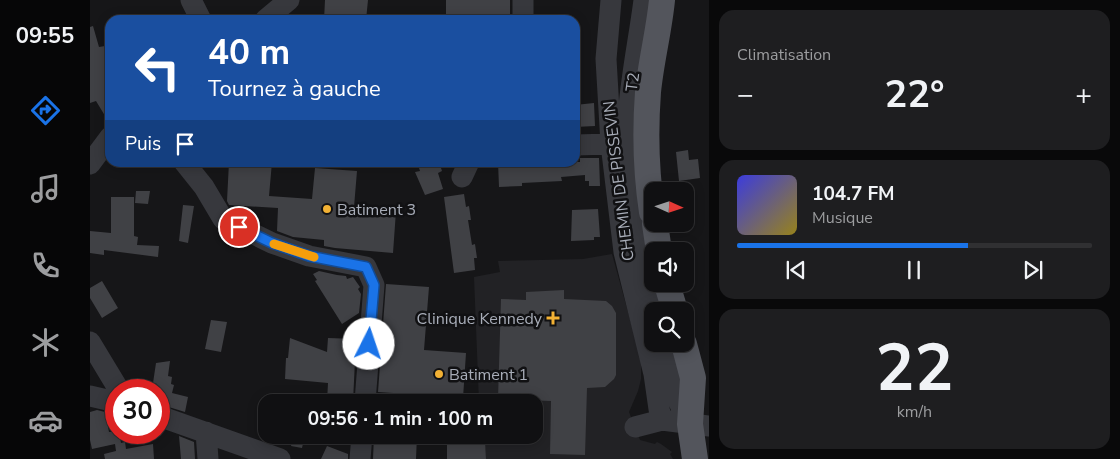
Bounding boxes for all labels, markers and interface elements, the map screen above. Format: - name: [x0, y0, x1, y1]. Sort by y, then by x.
- text: 09:55: [16, 21, 74, 51]
- text: 40 m: [208, 29, 290, 76]
- icon: left: [125, 35, 190, 100]
- text: Climatisation: [737, 44, 831, 66]
- text: 22°: [884, 69, 945, 120]
- street label: T2: [621, 71, 645, 93]
- text: Tournez à gauche: [208, 74, 381, 104]
- text: −: [737, 76, 754, 114]
- text: +: [1075, 76, 1092, 114]
- icon: directions: [28, 93, 63, 128]
- street label: CHEMIN DE PISSEVIN: [598, 99, 640, 262]
- icon: arrive: [171, 130, 199, 158]
- text: Puis: [125, 131, 161, 157]
- icon: music: [28, 171, 63, 206]
- text: 104.7 FM: [812, 181, 895, 207]
- north arrow: [644, 182, 694, 232]
- map controls: [644, 182, 694, 352]
- place label: Batiment 3: [337, 199, 416, 221]
- marker: Batiment 3: [321, 203, 333, 215]
- pin: [218, 206, 260, 248]
- text: Musique: [812, 207, 873, 229]
- icon: arrive: [225, 213, 253, 241]
- button: sound: [644, 242, 694, 292]
- icon: phone: [28, 248, 63, 283]
- icon: previous: [782, 256, 810, 284]
- icon: pause: [900, 256, 928, 284]
- icon: next: [1019, 256, 1047, 284]
- button: search: [644, 302, 694, 352]
- place label: Clinique Kennedy: [416, 308, 543, 330]
- marker: Clinique Kennedy: [546, 311, 560, 325]
- position arrow: [342, 317, 394, 369]
- text: 22: [875, 324, 954, 413]
- icon: climate: [28, 325, 63, 360]
- place label: Batiment 1: [449, 364, 528, 386]
- marker: Batiment 1: [433, 368, 445, 380]
- speed limit sign: 30: [105, 379, 170, 444]
- text: km/h: [897, 401, 932, 423]
- icon: car: [28, 403, 63, 438]
- text: 09:56 · 1 min · 100 m: [308, 406, 493, 432]

